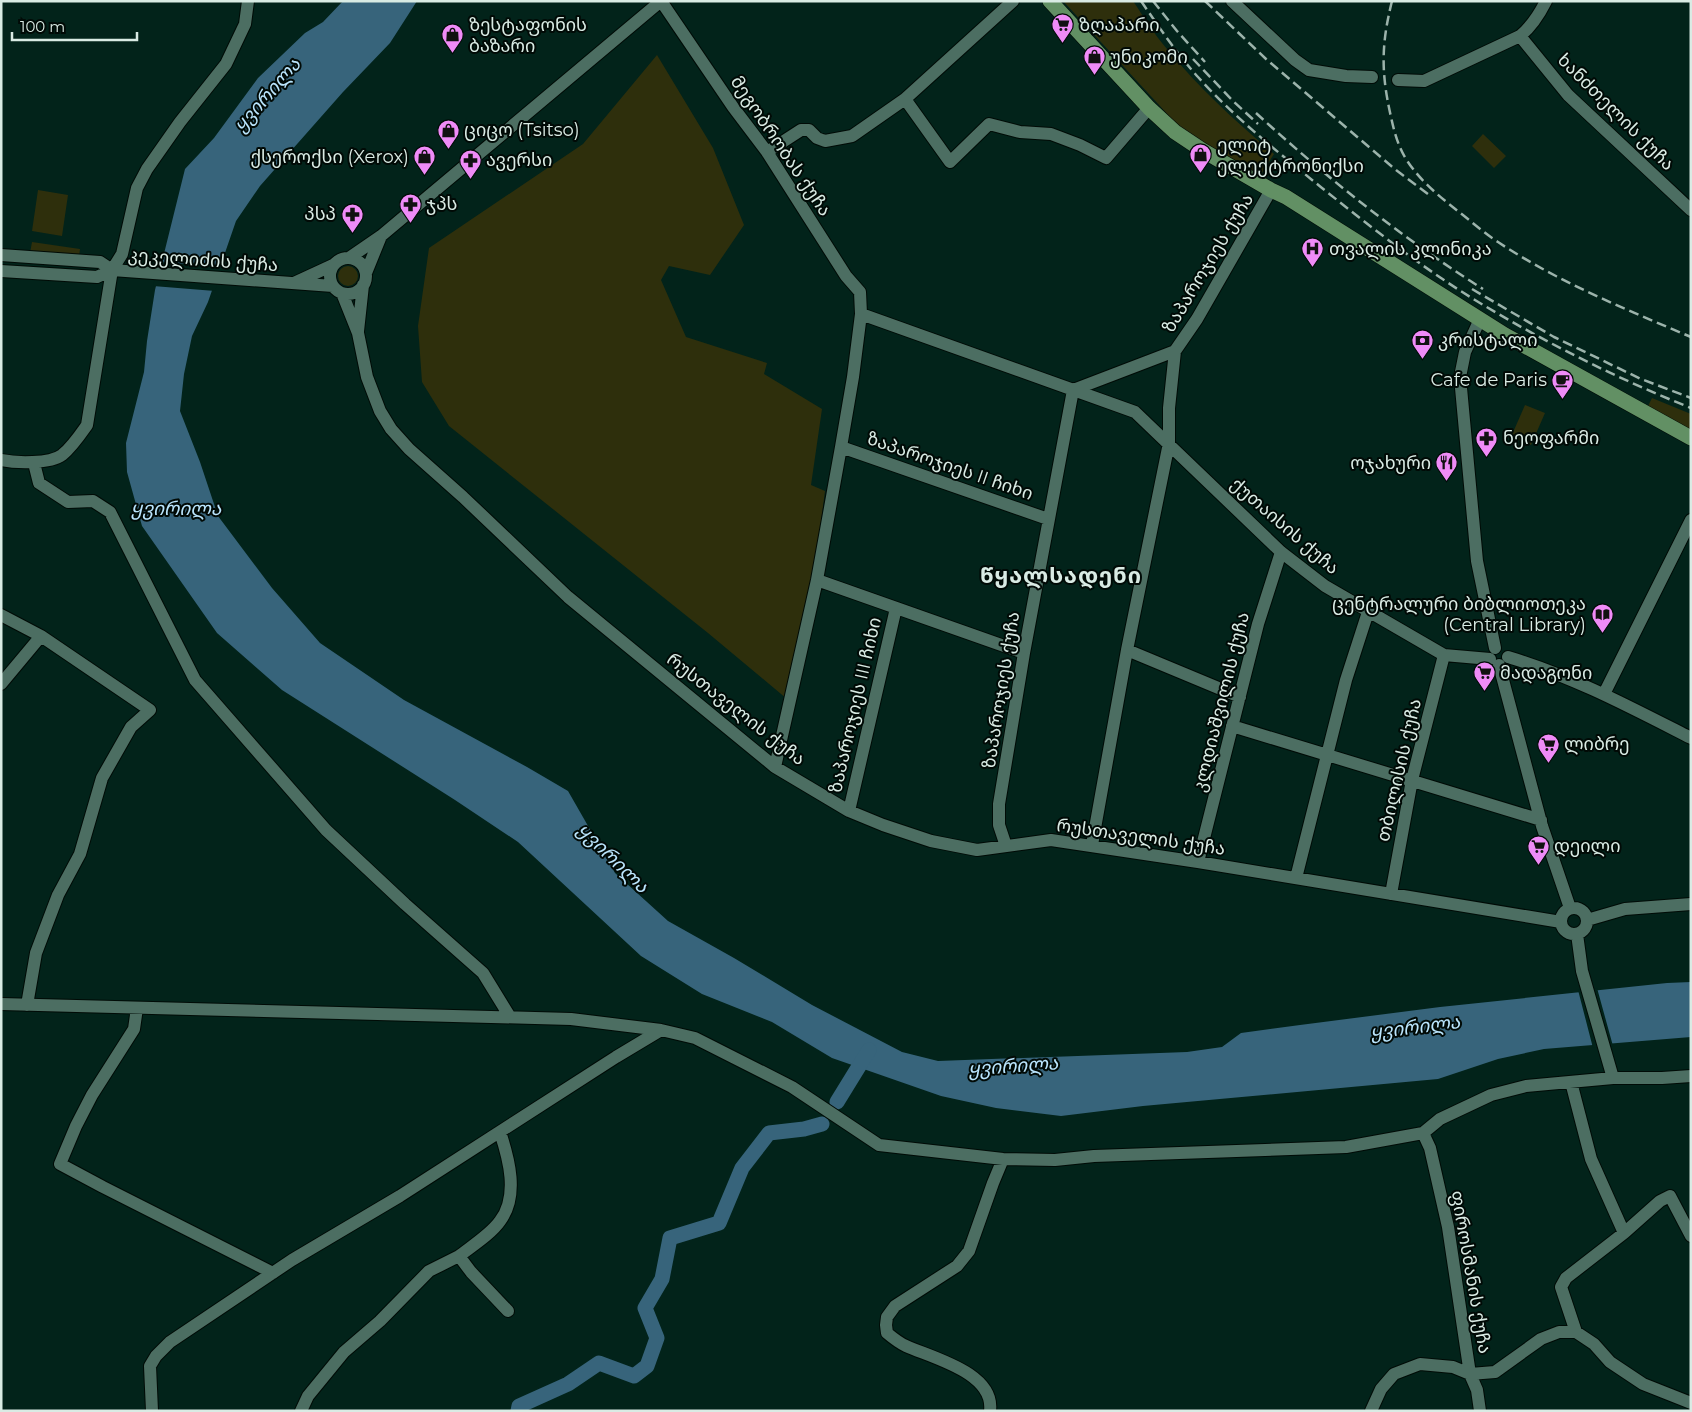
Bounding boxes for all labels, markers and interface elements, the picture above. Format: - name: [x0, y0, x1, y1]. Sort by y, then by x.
- scale bar: [12, 10, 138, 42]
- supermarket icon: ზღაპარი: [1051, 13, 1075, 44]
- place label: ზესტაფონის ბაზარი: [469, 14, 587, 57]
- place label: ზღაპარი: [1079, 14, 1160, 36]
- text: 100 m: [20, 17, 65, 36]
- shop icon: ზესტაფონის ბაზარი: [441, 23, 465, 54]
- shop icon: უნიკომი: [1082, 45, 1106, 76]
- place label: უნიკომი: [1110, 46, 1188, 68]
- street label: ხანძთელის ქუჩა: [1553, 49, 1679, 175]
- water label: ყვირილა: [229, 53, 306, 137]
- street label: მეგობრობას ქუჩა: [726, 72, 836, 220]
- shop icon: ციცო (Tsitso): [436, 118, 460, 149]
- place label: ციცო (Tsitso): [464, 119, 580, 141]
- place label: ელიტ ელექტრონიქსი: [1217, 134, 1364, 177]
- shop icon: ელიტ ელექტრონიქსი: [1189, 143, 1213, 174]
- shop icon: ქსეროქსი (Xerox): [413, 145, 437, 176]
- place label: ქსეროქსი (Xerox): [250, 146, 409, 168]
- pharmacy icon: ავერსი: [458, 148, 482, 179]
- place label: ავერსი: [486, 149, 552, 171]
- street label: ზაპაროჯიეს ქუჩა: [1158, 189, 1258, 337]
- pharmacy icon: ჯპს: [398, 192, 422, 223]
- place label: ჯპს: [426, 193, 457, 215]
- pharmacy icon: პსპ: [340, 202, 364, 233]
- place label: პსპ: [304, 203, 336, 225]
- hospital icon: თვალის კლინიკა: [1301, 237, 1325, 268]
- place label: თვალის კლინიკა: [1329, 238, 1492, 260]
- street label: კეკელიძის ქუჩა: [127, 244, 279, 276]
- bank icon: კრისტალი: [1410, 328, 1434, 359]
- place label: კრისტალი: [1438, 329, 1538, 351]
- cafe icon: Cafe de Paris: [1551, 368, 1575, 399]
- place label: Cafe de Paris: [1430, 369, 1547, 391]
- pharmacy icon: ნეოფარმი: [1475, 426, 1499, 457]
- street label: ზაპაროჯიეს II ჩიხი: [864, 427, 1036, 505]
- place label: ნეოფარმი: [1503, 427, 1599, 449]
- restaurant icon: ოჯახური: [1435, 451, 1459, 482]
- place label: ოჯახური: [1350, 452, 1431, 474]
- street label: ქუთაისის ქუჩა: [1226, 473, 1344, 579]
- water label: ყვირილა: [131, 497, 222, 520]
- district label: წყალსადენი: [980, 562, 1142, 589]
- place label: ცენტრალური ბიბლიოთეკა (Central Library): [1332, 593, 1586, 636]
- library icon: ცენტრალური ბიბლიოთეკა (Central Library): [1590, 602, 1614, 633]
- street label: ზაპაროჯიეს ქუჩა: [978, 610, 1024, 770]
- street label: კლდიაშვილის ქუჩა: [1188, 610, 1254, 794]
- street label: ზაპაროჯიეს III ჩიხი: [824, 615, 886, 795]
- street label: რუსთაველის ქუჩა: [662, 648, 810, 770]
- supermarket icon: მადაგონი: [1472, 661, 1496, 692]
- place label: მადაგონი: [1500, 662, 1592, 684]
- street label: თბილისის ქუჩა: [1372, 696, 1426, 844]
- supermarket icon: ლიბრე: [1536, 732, 1560, 763]
- place label: ლიბრე: [1564, 733, 1630, 755]
- street label: რუსთაველის ქუჩა: [1055, 814, 1227, 860]
- water label: ყვირილა: [573, 818, 654, 898]
- supermarket icon: დეილი: [1526, 834, 1550, 865]
- place label: დეილი: [1554, 835, 1621, 857]
- water label: ყვირილა: [1369, 1010, 1462, 1044]
- water label: ყვირილა: [967, 1051, 1059, 1081]
- street label: ფიროსმანის ქუჩა: [1446, 1189, 1496, 1355]

